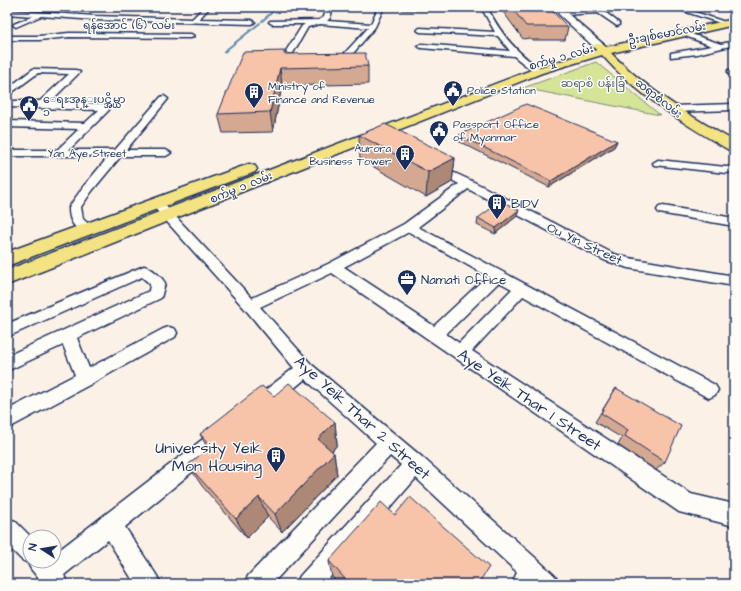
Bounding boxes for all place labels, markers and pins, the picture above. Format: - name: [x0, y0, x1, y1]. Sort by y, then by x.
- place label: Ministry of Finance and Revenue: [268, 79, 375, 107]
- public building icon: Police Station: [442, 79, 464, 107]
- building icon: Ministry of Finance and Revenue: [243, 81, 265, 109]
- place label: Police Station: [467, 83, 536, 98]
- place label: ေရႊအုန္းပင္အိမ္ယာ ၁: [43, 92, 125, 120]
- public building icon: ေရႊအုန္းပင္အိမ္ယာ ၁: [18, 94, 40, 122]
- place label: Passport Office of Myanmar: [453, 117, 539, 146]
- public building icon: Passport Office of Myanmar: [428, 119, 450, 147]
- place label: Aurora Business Tower: [310, 141, 391, 169]
- building icon: Aurora Business Tower: [394, 143, 416, 171]
- building icon: BIDV: [486, 192, 508, 220]
- place label: BIDV: [511, 195, 539, 213]
- office icon: Namati Office: [396, 268, 418, 296]
- place label: Namati Office: [421, 271, 506, 289]
- place label: University Yeik Mon Housing: [155, 437, 262, 478]
- building icon: University Yeik Mon Housing: [265, 445, 287, 473]

